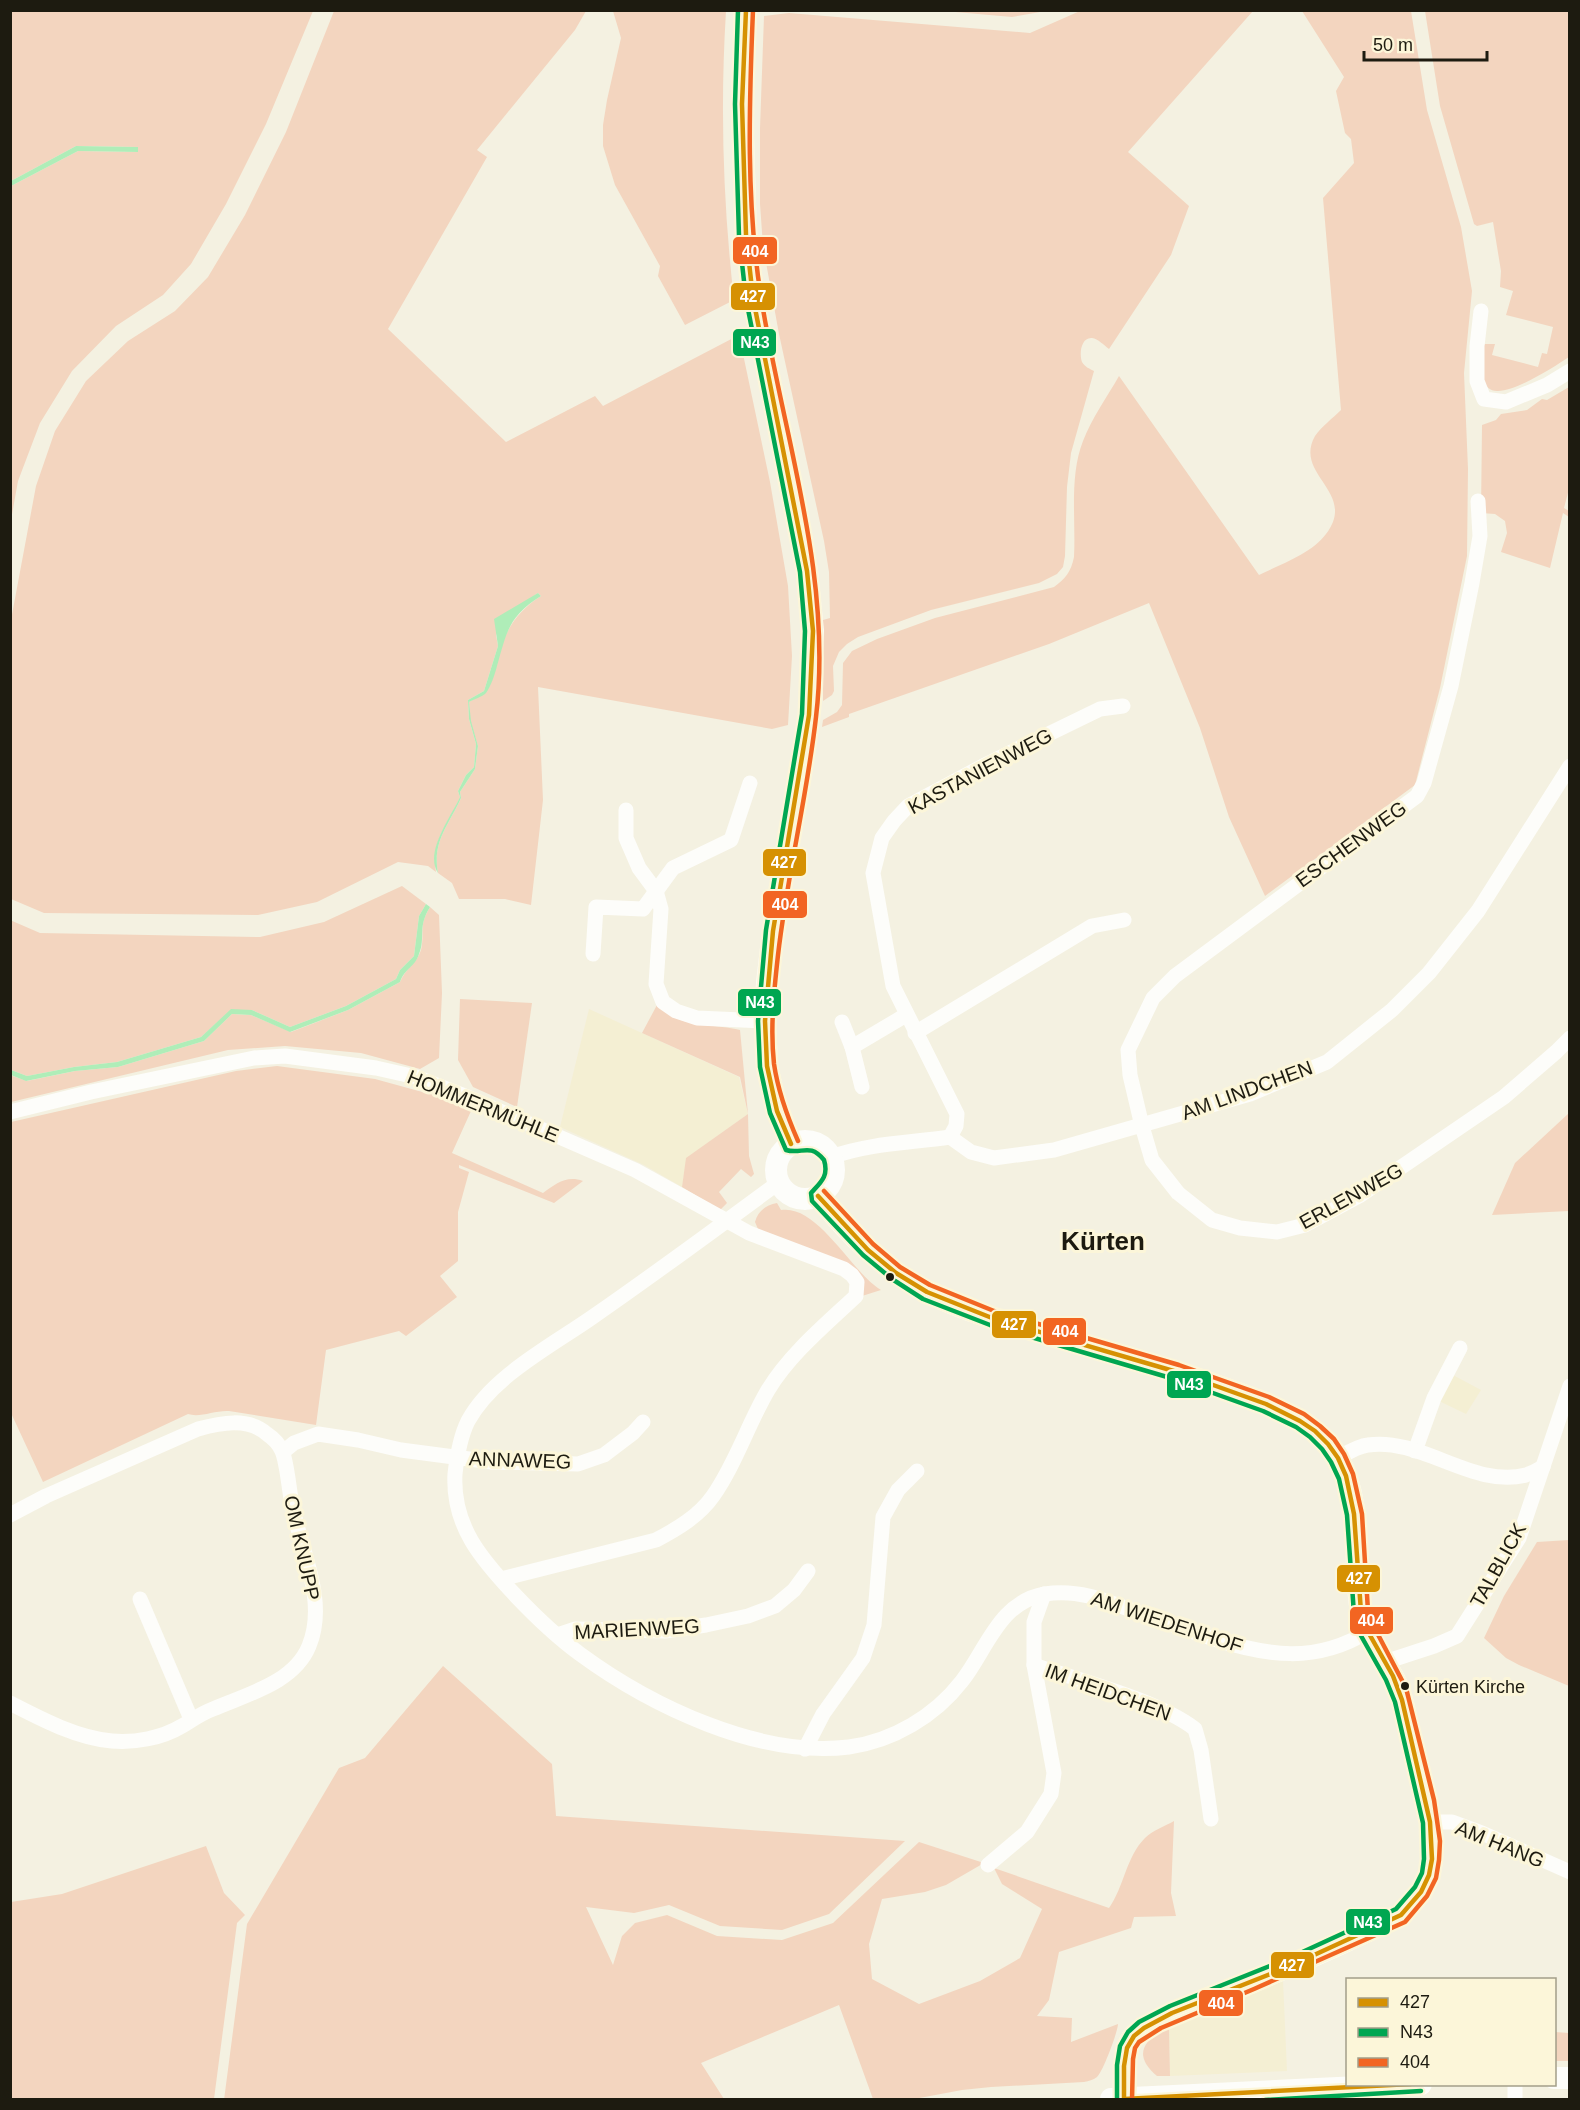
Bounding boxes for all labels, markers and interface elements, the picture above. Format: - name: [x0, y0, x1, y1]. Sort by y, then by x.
- scale bar: [1364, 24, 1487, 62]
- text: 50 m: [1373, 35, 1413, 55]
- line badge: 404: [732, 236, 778, 265]
- text: 404: [742, 243, 768, 260]
- line badge: 427: [730, 282, 776, 311]
- text: 427: [740, 288, 766, 305]
- line badge: N43: [732, 328, 777, 357]
- text: N43: [740, 334, 770, 351]
- street label: KASTANIENWEG: [904, 724, 1056, 818]
- street label: ESCHENWEG: [1291, 797, 1411, 891]
- line badge: 427: [762, 848, 807, 877]
- text: 427: [771, 854, 797, 871]
- line badge: 404: [762, 890, 808, 919]
- text: 404: [772, 896, 798, 913]
- line badge: N43: [737, 988, 782, 1017]
- text: N43: [745, 994, 775, 1011]
- street label: AM LINDCHEN: [1178, 1056, 1316, 1124]
- street label: HOMMERMÜHLE: [404, 1066, 562, 1146]
- street label: ERLENWEG: [1296, 1159, 1406, 1233]
- district label: Kürten: [1061, 1226, 1145, 1256]
- unlabelled marker: [884, 1271, 896, 1283]
- line badge: 427: [991, 1310, 1037, 1339]
- text: 427: [1001, 1316, 1027, 1333]
- line badge: 404: [1042, 1317, 1087, 1346]
- text: 404: [1052, 1323, 1078, 1340]
- line badge: N43: [1166, 1370, 1212, 1399]
- text: N43: [1174, 1376, 1204, 1393]
- street label: ANNAWEG: [468, 1447, 572, 1473]
- street label: OM KNUPP: [280, 1494, 324, 1602]
- street label: TALBLICK: [1466, 1518, 1530, 1611]
- line badge: 427: [1336, 1564, 1381, 1593]
- text: 427: [1346, 1570, 1372, 1587]
- street label: AM WIEDENHOF: [1089, 1587, 1245, 1657]
- line badge: 404: [1349, 1606, 1394, 1635]
- text: 404: [1358, 1612, 1384, 1629]
- street label: MARIENWEG: [574, 1615, 700, 1643]
- street label: IM HEIDCHEN: [1042, 1659, 1174, 1725]
- place label: Kürten Kirche: [1416, 1677, 1525, 1697]
- marker: Kürten Kirche: [1399, 1680, 1411, 1692]
- street label: AM HANG: [1453, 1816, 1547, 1872]
- line badge: N43: [1345, 1908, 1391, 1936]
- text: N43: [1353, 1914, 1383, 1931]
- line badge: 427: [1270, 1951, 1315, 1979]
- text: 427: [1279, 1957, 1305, 1974]
- legend: [1346, 1978, 1556, 2086]
- line badge: 404: [1198, 1989, 1244, 2017]
- text: 427: [1400, 1992, 1430, 2012]
- text: 404: [1208, 1995, 1234, 2012]
- text: N43: [1400, 2022, 1433, 2042]
- text: 404: [1400, 2052, 1430, 2072]

